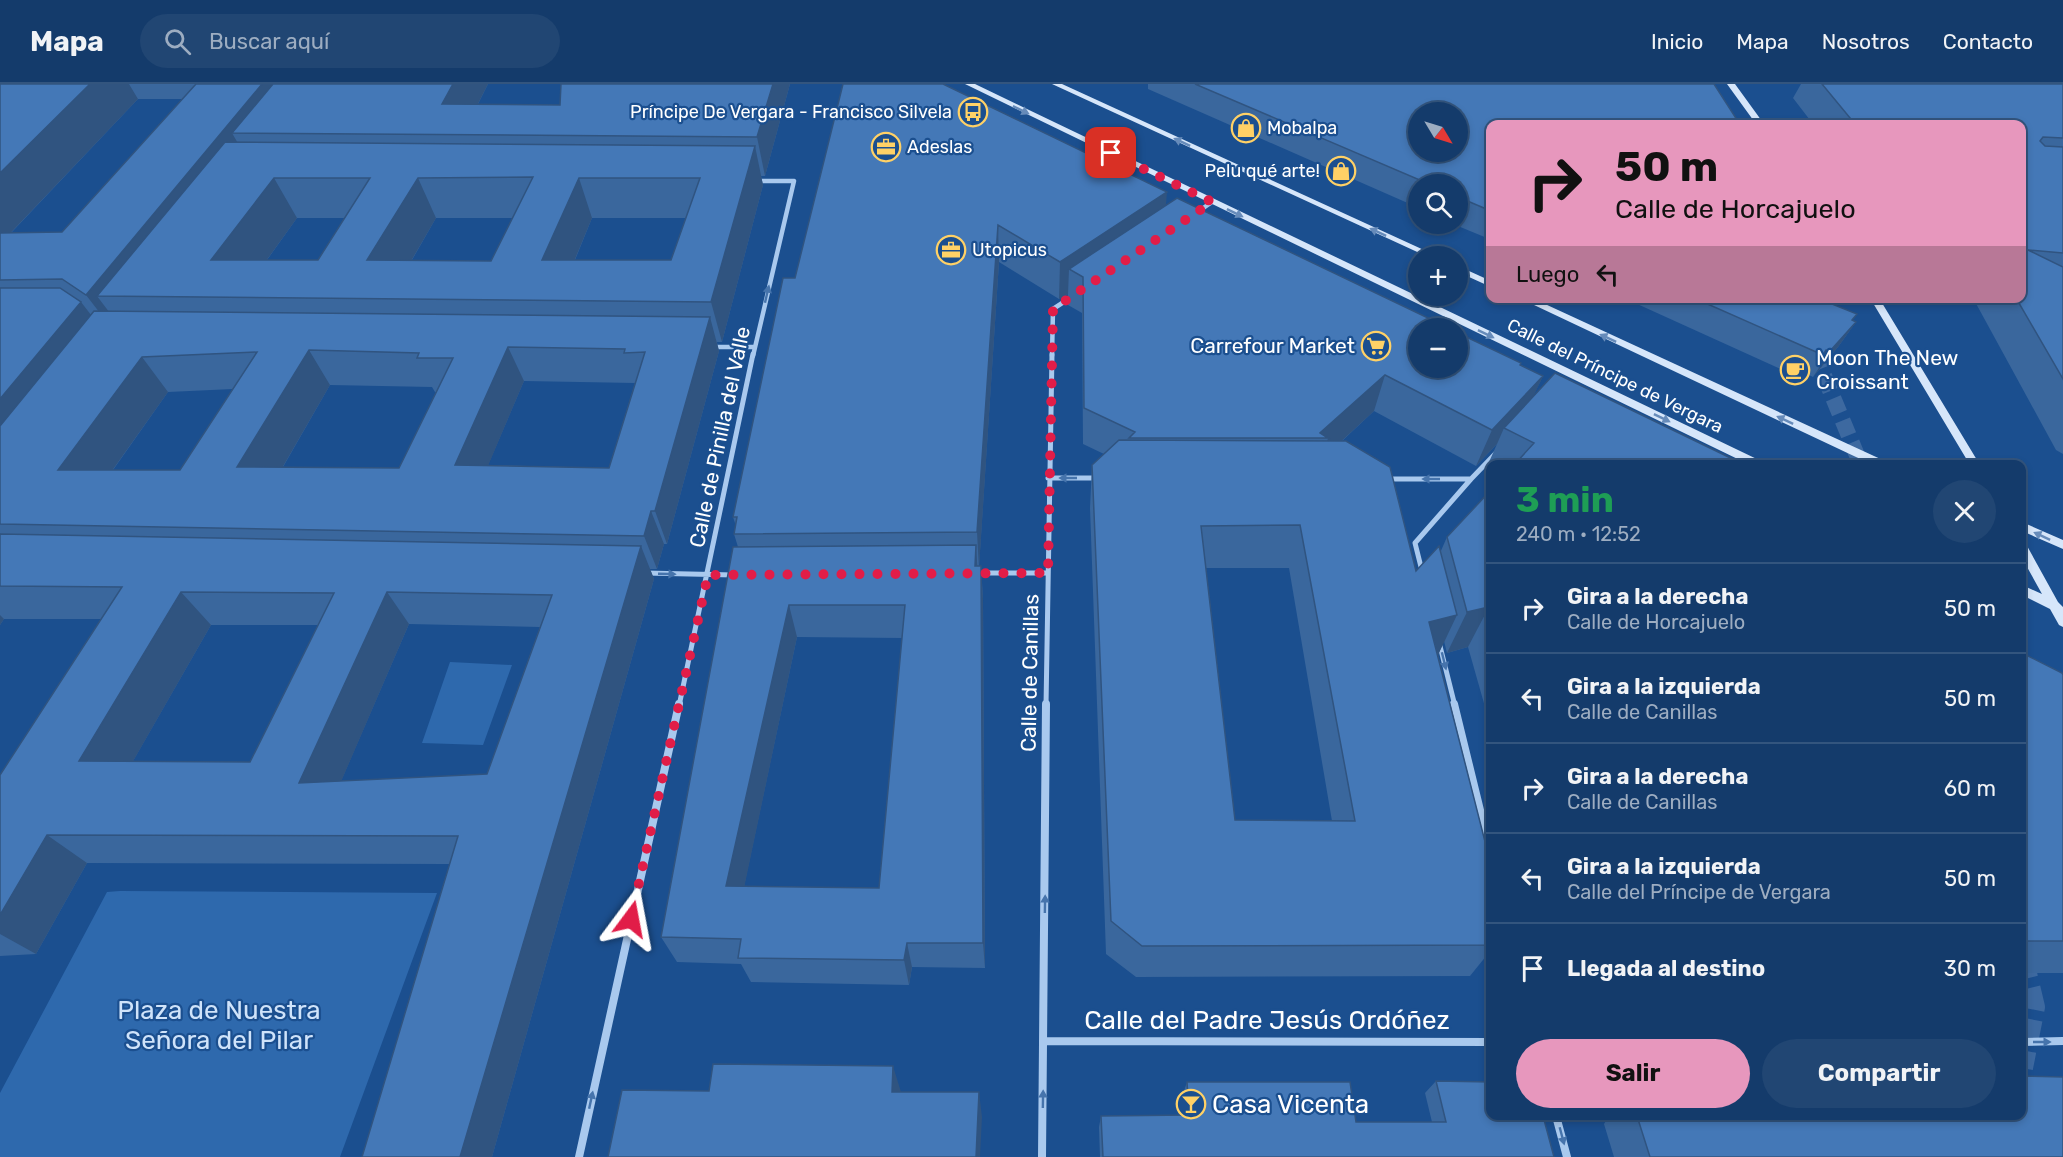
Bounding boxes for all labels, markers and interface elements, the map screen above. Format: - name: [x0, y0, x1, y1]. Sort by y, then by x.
- search box: [140, 14, 560, 68]
- text: Mapa: [30, 25, 104, 58]
- icon: search: [161, 25, 194, 58]
- text: Buscar aquí: [209, 28, 329, 55]
- text: Inicio: [1651, 29, 1703, 54]
- text: Mapa: [1736, 29, 1789, 54]
- text: Nosotros: [1822, 29, 1910, 54]
- text: Contacto: [1943, 29, 2033, 54]
- bus stop icon: Príncipe De Vergara - Francisco Silvela: [957, 96, 989, 128]
- place label: Príncipe De Vergara - Francisco Silvela: [630, 101, 952, 123]
- north arrow: [1408, 102, 1468, 162]
- map controls: [1408, 102, 1468, 378]
- one-way arrow: [1013, 105, 1030, 114]
- shop icon: Mobalpa: [1230, 112, 1262, 144]
- place label: Mobalpa: [1267, 117, 1337, 139]
- pin: [1085, 127, 1136, 178]
- office icon: Adeslas: [870, 131, 902, 163]
- place label: Adeslas: [907, 136, 972, 158]
- icon: arrive: [1094, 136, 1127, 169]
- one-way arrow: [1173, 137, 1191, 147]
- text: 50 m: [1615, 142, 1718, 192]
- icon: right: [1516, 144, 1594, 222]
- shop icon: Pelu qué arte!: [1325, 155, 1357, 187]
- place label: Pelu qué arte!: [1205, 160, 1320, 182]
- button: search: [1408, 174, 1468, 234]
- text: Calle de Horcajuelo: [1615, 193, 1856, 225]
- one-way arrow: [1226, 208, 1243, 217]
- one-way arrow: [1370, 228, 1387, 237]
- office icon: Utopicus: [935, 234, 967, 266]
- place label: Utopicus: [972, 239, 1047, 261]
- button: +: [1408, 246, 1468, 306]
- icon: left: [1591, 258, 1624, 291]
- text: Luego: [1516, 261, 1579, 288]
- one-way arrow: [763, 285, 773, 303]
- street label: Calle del Príncipe de Vergara: [1503, 314, 1727, 438]
- button: −: [1408, 318, 1468, 378]
- street label: Calle de Pinilla del Valle: [684, 324, 755, 550]
- one-way arrow: [1478, 329, 1495, 338]
- supermarket icon: Carrefour Market: [1360, 330, 1392, 362]
- place label: Carrefour Market: [1190, 333, 1355, 358]
- one-way arrow: [1599, 333, 1616, 342]
- place label: Moon The New Croissant: [1816, 345, 1959, 394]
- cafe icon: Moon The New Croissant: [1779, 354, 1811, 386]
- one-way arrow: [1653, 413, 1670, 422]
- one-way arrow: [1775, 415, 1793, 425]
- one-way arrow: [1059, 473, 1078, 483]
- one-way arrow: [1422, 474, 1441, 484]
- text: 3 min: [1516, 478, 1614, 521]
- button: close: [1933, 480, 1996, 543]
- text: 240 m · 12:52: [1516, 522, 1641, 546]
- one-way arrow: [2034, 531, 2051, 540]
- one-way arrow: [658, 569, 677, 579]
- text: Gira a la derecha: [1567, 583, 1748, 610]
- icon: right: [1516, 592, 1549, 625]
- street label: Calle de Canillas: [1016, 594, 1043, 752]
- text: 50 m: [1944, 595, 1996, 622]
- text: Calle de Horcajuelo: [1567, 610, 1745, 634]
- one-way arrow: [1439, 651, 1449, 670]
- text: Gira a la izquierda: [1567, 673, 1761, 700]
- icon: left: [1516, 682, 1549, 715]
- text: 50 m: [1944, 685, 1996, 712]
- text: Calle de Canillas: [1567, 700, 1717, 724]
- text: Gira a la derecha: [1567, 763, 1748, 790]
- icon: right: [1516, 772, 1549, 805]
- text: 60 m: [1944, 775, 1996, 802]
- text: Calle de Canillas: [1567, 790, 1717, 814]
- text: Gira a la izquierda: [1567, 853, 1761, 880]
- icon: left: [1516, 862, 1549, 895]
- text: 50 m: [1944, 865, 1996, 892]
- text: Calle del Príncipe de Vergara: [1567, 880, 1831, 904]
- position arrow: [599, 887, 663, 951]
- one-way arrow: [1040, 894, 1050, 913]
- icon: arrive: [1516, 952, 1549, 985]
- text: Llegada al destino: [1567, 955, 1765, 982]
- text: 30 m: [1944, 955, 1996, 982]
- park label: Plaza de Nuestra Señora del Pilar: [117, 995, 321, 1056]
- street label: Calle del Padre Jesús Ordóñez: [1084, 1005, 1450, 1036]
- one-way arrow: [2033, 1037, 2052, 1046]
- button: Salir: [1516, 1039, 1750, 1108]
- button: Compartir: [1762, 1039, 1996, 1108]
- bar icon: Casa Vicenta: [1175, 1088, 1207, 1120]
- one-way arrow: [1038, 1089, 1048, 1108]
- place label: Casa Vicenta: [1212, 1089, 1369, 1120]
- one-way arrow: [587, 1090, 596, 1109]
- one-way arrow: [1557, 1127, 1567, 1146]

